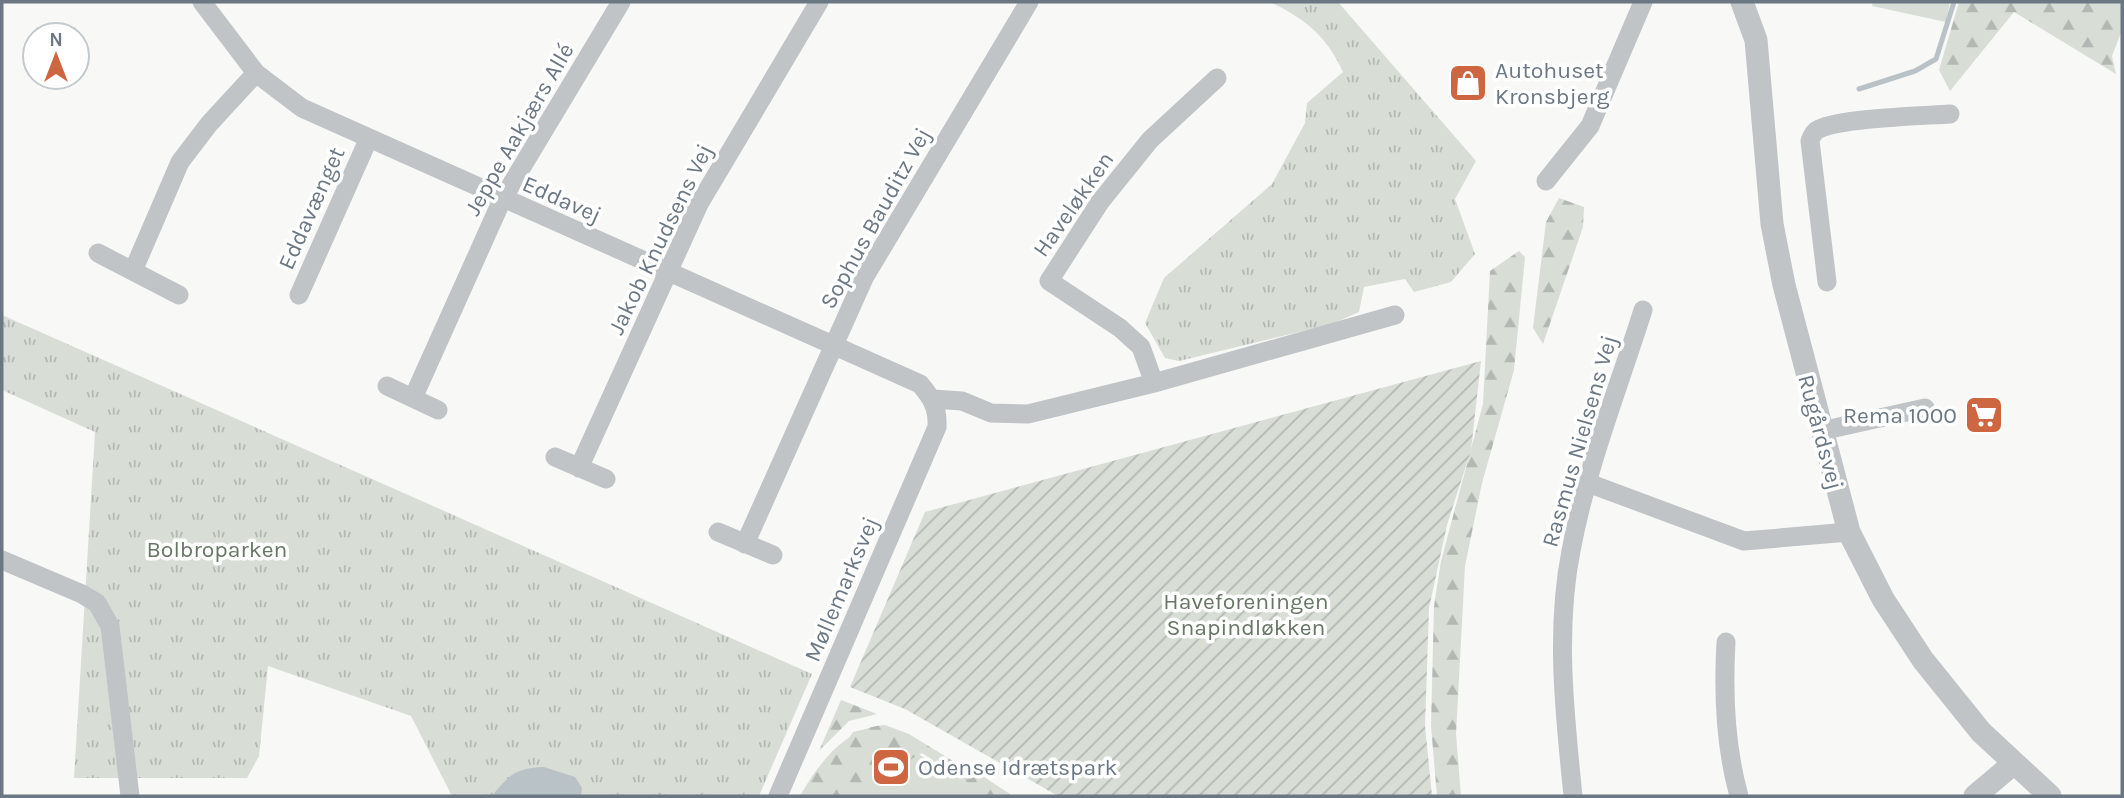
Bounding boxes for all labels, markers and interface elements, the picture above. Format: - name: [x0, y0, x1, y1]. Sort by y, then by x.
- north arrow: [21, 21, 91, 91]
- text: N: [49, 29, 63, 51]
- street label: Jeppe Aakjærs Allé: [459, 38, 580, 220]
- place label: Autohuset Kronsbjerg: [1495, 57, 1609, 110]
- shop icon: Autohuset Kronsbjerg: [1447, 62, 1489, 104]
- street label: Sophus Bauditz Vej: [814, 123, 936, 314]
- street label: Jakob Knudsens Vej: [603, 140, 718, 339]
- street label: Eddavænget: [272, 142, 351, 274]
- street label: Haveløkken: [1027, 147, 1119, 262]
- street label: Eddavej: [518, 170, 605, 229]
- street label: Rasmus Nielsens Vej: [1536, 332, 1623, 550]
- street label: Rugårdsvej: [1792, 372, 1849, 493]
- supermarket icon: Rema 1000: [1963, 394, 2005, 436]
- place label: Rema 1000: [1843, 402, 1957, 429]
- street label: Møllemarksvej: [799, 513, 884, 666]
- park label: Bolbroparken: [147, 536, 287, 563]
- park label: Haveforeningen Snapindløkken: [1163, 588, 1329, 641]
- sports icon: Odense Idrætspark: [870, 746, 912, 788]
- place label: Odense Idrætspark: [918, 754, 1118, 781]

